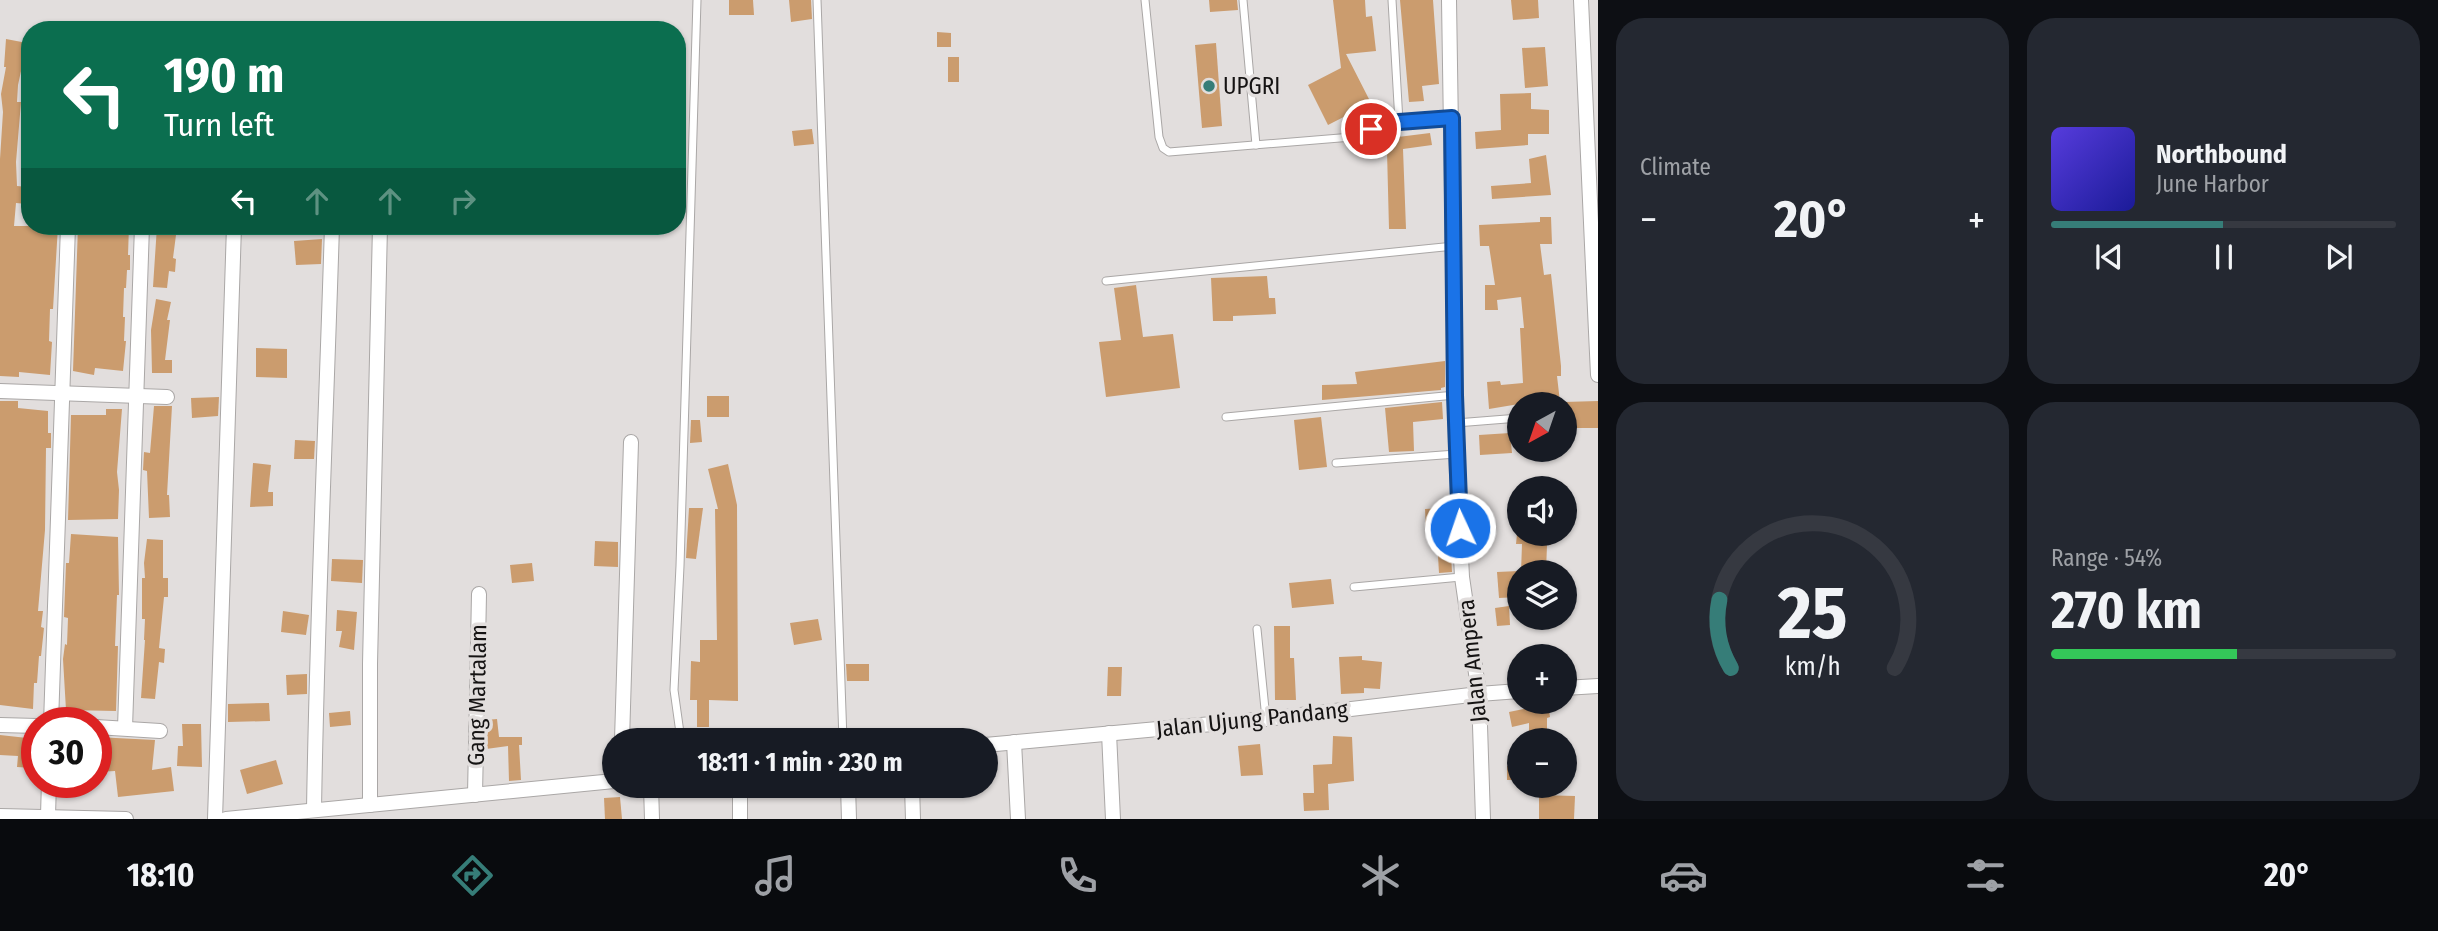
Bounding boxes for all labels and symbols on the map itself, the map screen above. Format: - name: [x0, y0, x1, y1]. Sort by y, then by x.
- place label: UPGRI: [1223, 72, 1280, 100]
- marker: UPGRI: [1201, 78, 1217, 94]
- pin: [1341, 99, 1401, 159]
- north arrow: [1507, 392, 1577, 462]
- position arrow: [1423, 491, 1497, 565]
- street label: Jalan Ampera: [1452, 598, 1492, 724]
- street label: Gang Martalam: [462, 624, 492, 766]
- street label: Jalan Ujung Pandang: [1155, 695, 1349, 743]
- speed limit sign: 30: [21, 707, 112, 798]

